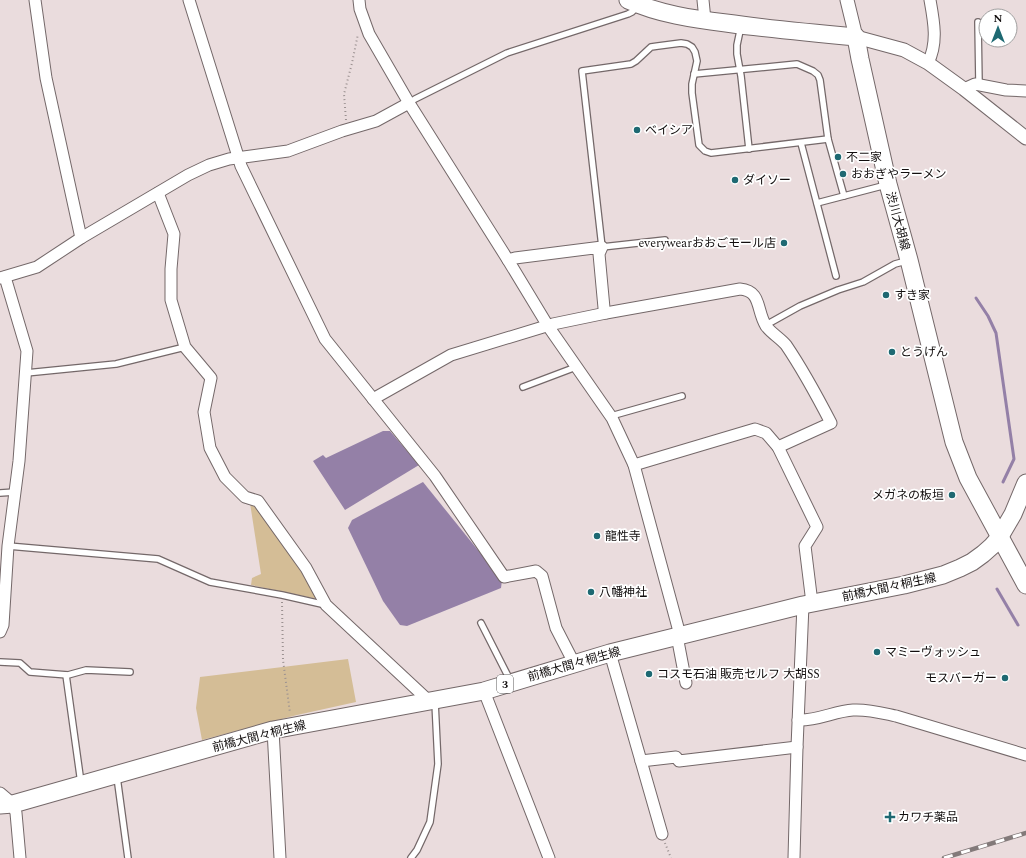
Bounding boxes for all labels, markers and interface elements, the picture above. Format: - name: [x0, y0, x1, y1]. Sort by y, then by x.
- north arrow: [978, 8, 1018, 48]
- text: N: [994, 10, 1003, 27]
- place label: ベイシア: [645, 121, 693, 140]
- marker: ベイシア: [632, 125, 642, 135]
- place label: 不二家: [846, 148, 882, 167]
- marker: 不二家: [833, 152, 843, 162]
- place label: おおぎやラーメン: [851, 165, 947, 184]
- marker: おおぎやラーメン: [838, 169, 848, 179]
- place label: ダイソー: [743, 171, 791, 190]
- marker: ダイソー: [730, 175, 740, 185]
- street label: 渋川大胡線: [881, 190, 914, 253]
- place label: everywearおおごモール店: [639, 234, 776, 253]
- marker: everywearおおごモール店: [779, 238, 789, 248]
- place label: すき家: [894, 286, 930, 305]
- marker: すき家: [881, 290, 891, 300]
- place label: とうげん: [900, 343, 948, 362]
- marker: とうげん: [887, 347, 897, 357]
- place label: メガネの板垣: [872, 486, 944, 505]
- marker: メガネの板垣: [947, 490, 957, 500]
- place label: 龍性寺: [605, 527, 641, 546]
- marker: 龍性寺: [592, 531, 602, 541]
- street label: 前橋大間々桐生線: [840, 568, 938, 607]
- place label: 八幡神社: [599, 583, 647, 602]
- marker: 八幡神社: [586, 587, 596, 597]
- street label: 前橋大間々桐生線: [525, 642, 623, 687]
- place label: マミーヴォッシュ: [885, 643, 981, 662]
- marker: マミーヴォッシュ: [872, 647, 882, 657]
- place label: コスモ石油 販売セルフ 大胡SS: [657, 665, 820, 684]
- marker: コスモ石油 販売セルフ 大胡SS: [644, 669, 654, 679]
- place label: モスバーガー: [925, 669, 997, 688]
- marker: モスバーガー: [1000, 673, 1010, 683]
- road number: 3: [497, 675, 513, 693]
- street label: 前橋大間々桐生線: [210, 716, 308, 757]
- place label: カワチ薬品: [898, 808, 958, 827]
- marker: カワチ薬品: [885, 812, 895, 822]

